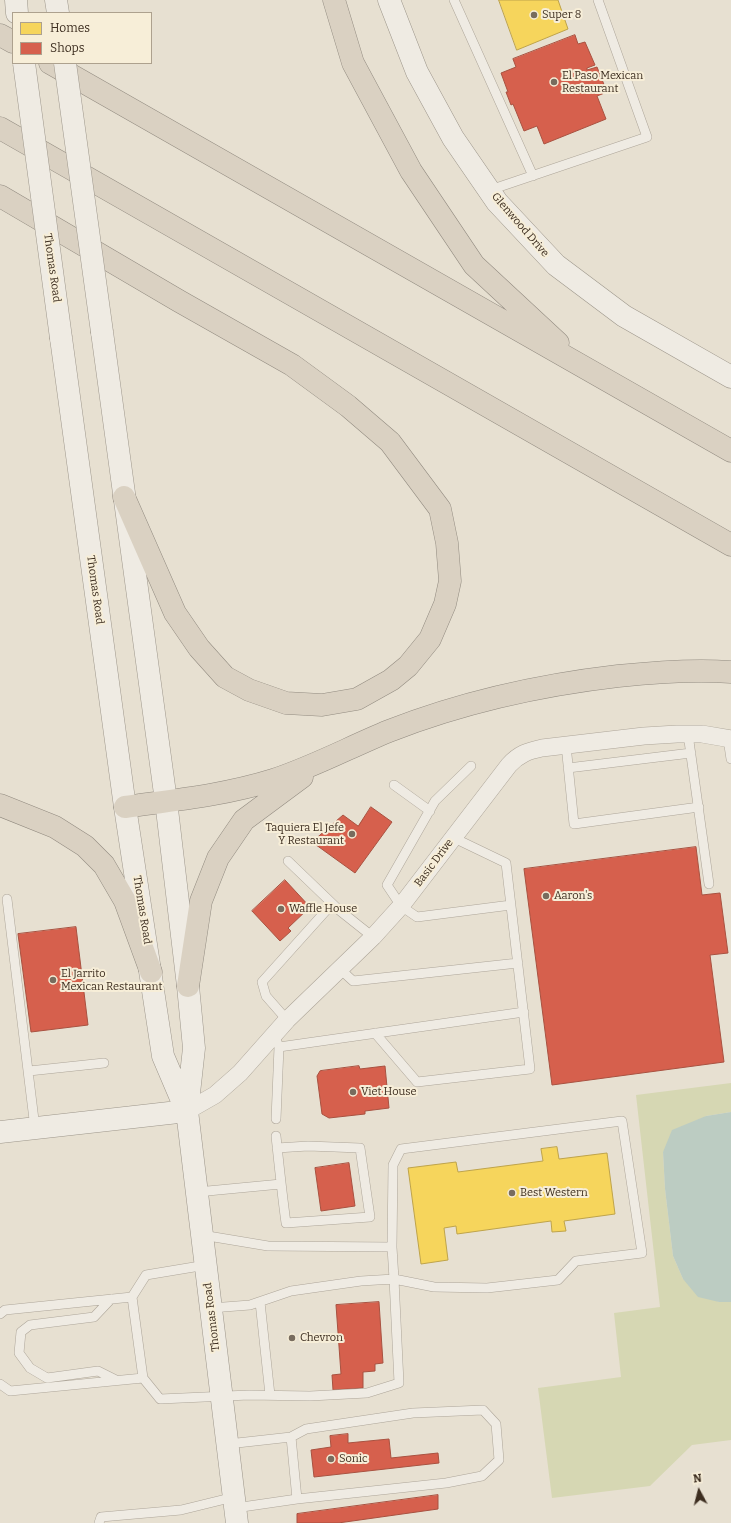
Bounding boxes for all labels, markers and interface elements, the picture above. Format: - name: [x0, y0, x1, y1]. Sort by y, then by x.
- place label: Super 8: [542, 8, 581, 22]
- marker: Super 8: [529, 10, 539, 20]
- legend: [12, 12, 152, 64]
- text: Homes: [50, 21, 90, 35]
- text: Shops: [50, 41, 84, 55]
- place label: El Paso Mexican Restaurant: [562, 69, 643, 95]
- marker: El Paso Mexican Restaurant: [549, 77, 559, 87]
- street label: Glenwood Drive: [488, 190, 552, 260]
- street label: Thomas Road: [41, 233, 63, 303]
- street label: Thomas Road: [84, 555, 106, 625]
- place label: Taquiera El Jefe Y Restaurant: [266, 821, 344, 847]
- marker: Taquiera El Jefe Y Restaurant: [347, 829, 357, 839]
- street label: Basic Drive: [412, 837, 456, 889]
- street label: Thomas Road: [130, 875, 154, 945]
- place label: Aaron's: [554, 889, 592, 903]
- marker: Aaron's: [541, 891, 551, 901]
- place label: Waffle House: [289, 902, 357, 916]
- marker: Waffle House: [276, 904, 286, 914]
- place label: El Jarrito Mexican Restaurant: [61, 967, 163, 993]
- marker: El Jarrito Mexican Restaurant: [48, 975, 58, 985]
- place label: Viet House: [361, 1085, 417, 1099]
- marker: Viet House: [348, 1087, 358, 1097]
- place label: Best Western: [520, 1186, 588, 1200]
- marker: Best Western: [507, 1188, 517, 1198]
- street label: Thomas Road: [201, 1282, 223, 1352]
- place label: Chevron: [300, 1331, 343, 1345]
- marker: Chevron: [287, 1333, 297, 1343]
- place label: Sonic: [339, 1452, 368, 1466]
- marker: Sonic: [326, 1454, 336, 1464]
- north arrow: [679, 1471, 719, 1511]
- text: N: [692, 1472, 702, 1486]

